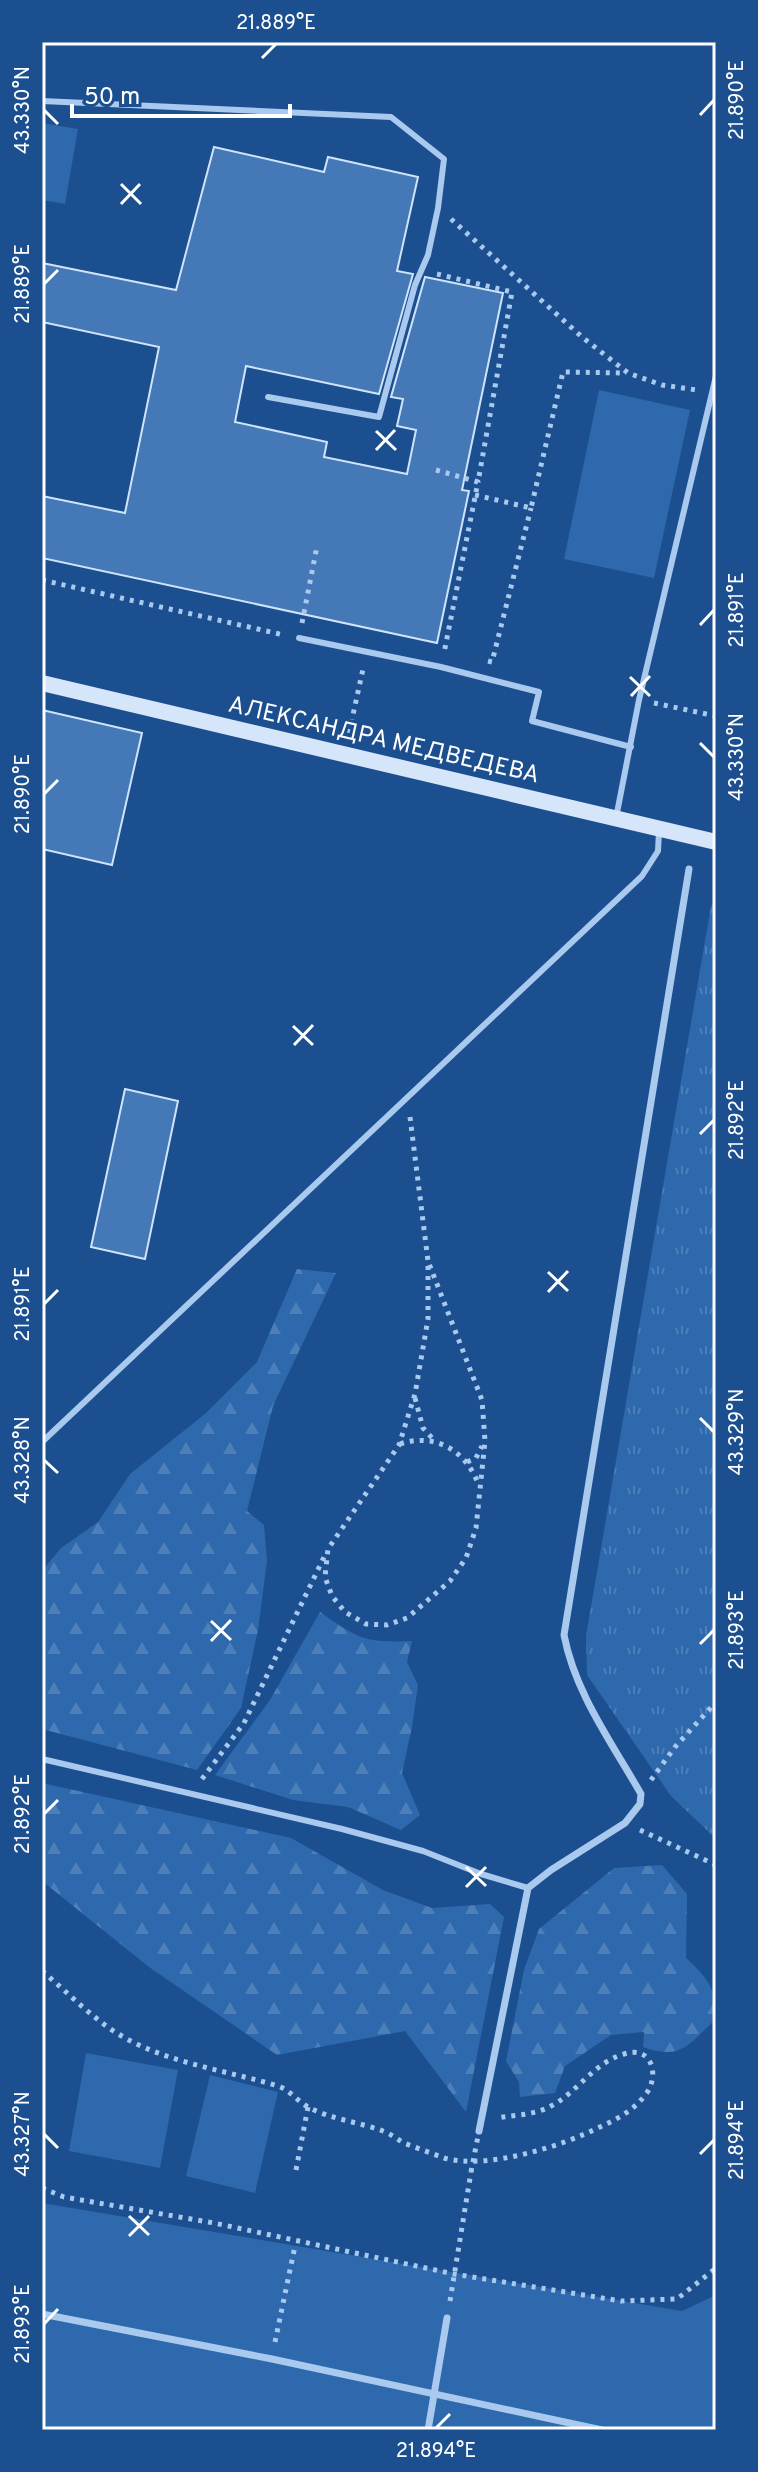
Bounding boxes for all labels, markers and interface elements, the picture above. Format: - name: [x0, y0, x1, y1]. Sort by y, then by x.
- text: 21.889°E: [236, 11, 316, 37]
- text: 21.890°E: [725, 60, 751, 140]
- text: 43.330°N: [11, 66, 37, 154]
- scale bar: [72, 68, 290, 118]
- text: 50 m: [84, 83, 140, 113]
- text: 21.889°E: [11, 244, 37, 324]
- text: 21.891°E: [725, 572, 751, 648]
- street label: АЛЕКСАНДРА МЕДВЕДЕВА: [225, 690, 542, 791]
- text: 43.330°N: [725, 713, 751, 801]
- text: 21.890°E: [11, 754, 37, 834]
- text: 21.892°E: [725, 1080, 751, 1160]
- text: 21.891°E: [11, 1266, 37, 1342]
- text: 43.329°N: [725, 1388, 751, 1476]
- text: 43.328°N: [11, 1416, 37, 1504]
- text: 21.893°E: [725, 1590, 751, 1670]
- text: 21.892°E: [11, 1774, 37, 1854]
- text: 43.327°N: [11, 2091, 37, 2177]
- text: 21.894°E: [725, 2100, 751, 2180]
- text: 21.893°E: [11, 2284, 37, 2364]
- text: 21.894°E: [396, 2439, 476, 2465]

